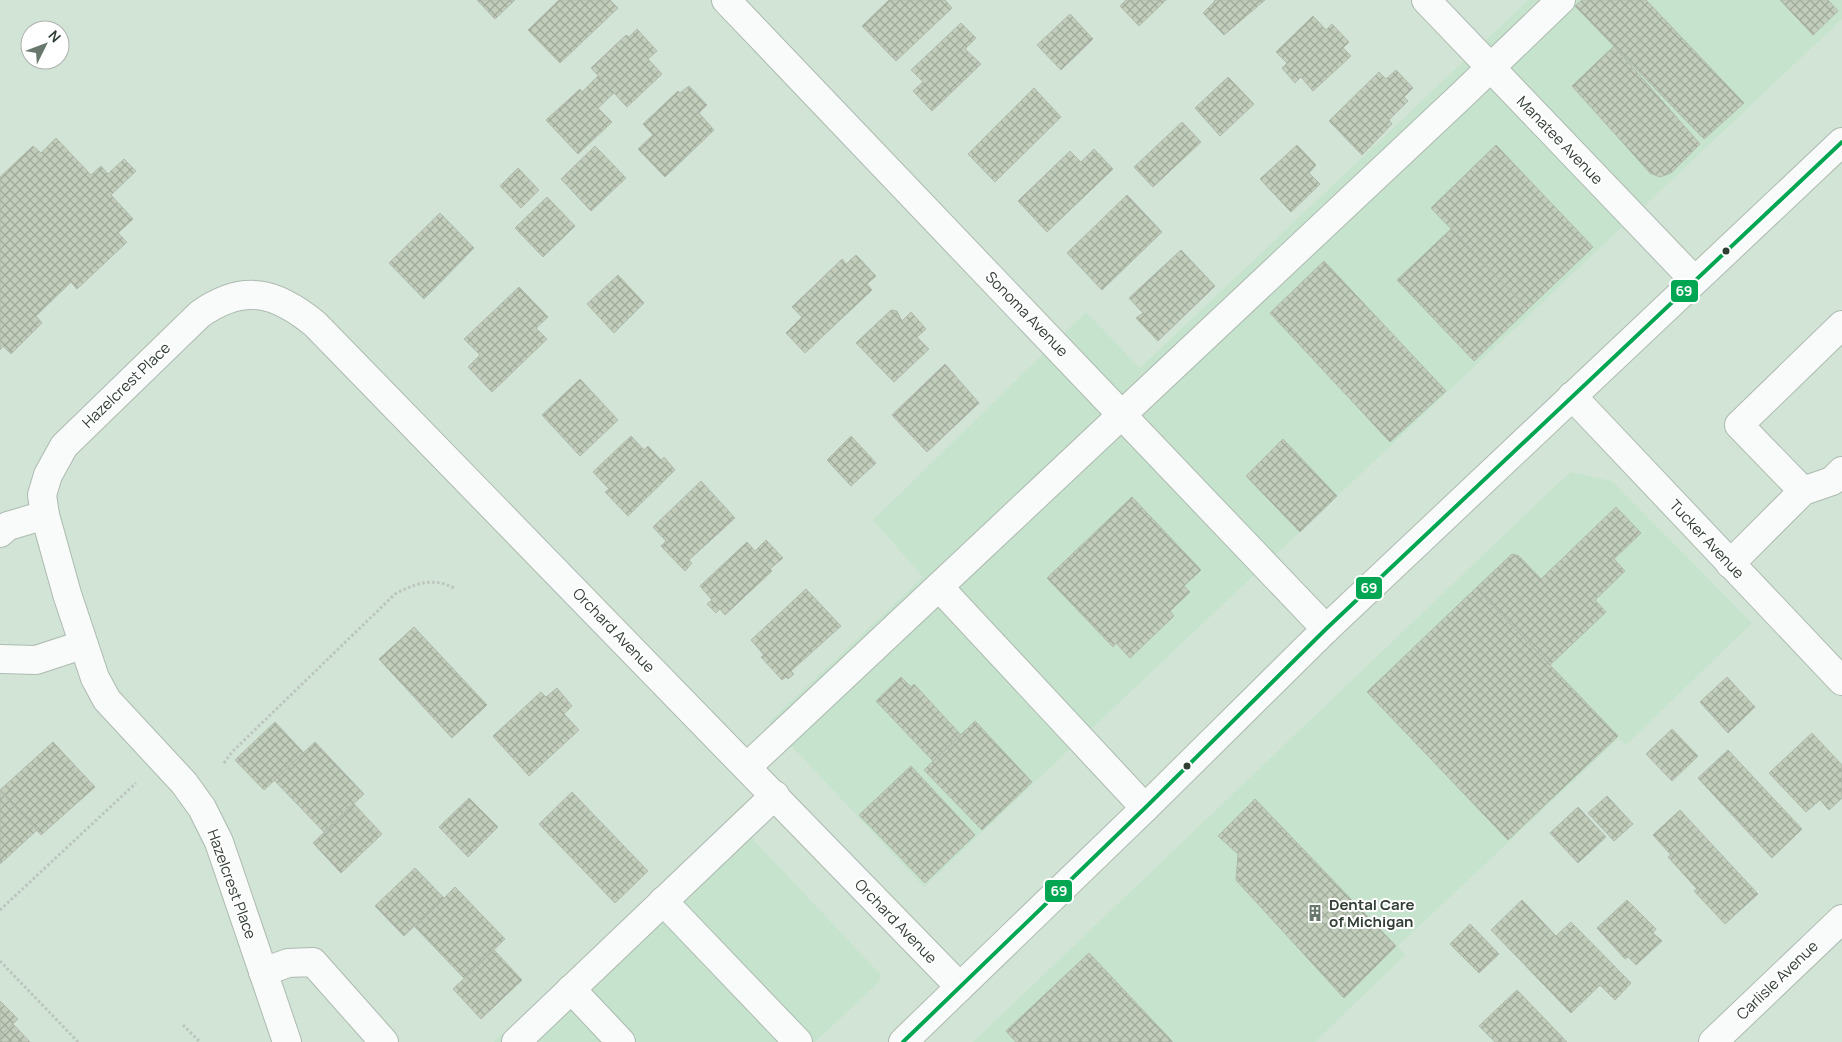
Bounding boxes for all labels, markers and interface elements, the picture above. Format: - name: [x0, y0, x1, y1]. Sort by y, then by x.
- north arrow: [20, 20, 70, 70]
- text: N: [45, 26, 65, 46]
- street label: Manatee Avenue: [1512, 91, 1608, 189]
- unlabelled marker: [1721, 246, 1731, 256]
- street label: Sonoma Avenue: [981, 267, 1073, 361]
- line badge: 69: [1670, 279, 1699, 303]
- text: 69: [1675, 281, 1693, 300]
- street label: Hazelcrest Place: [77, 337, 175, 433]
- street label: Tucker Avenue: [1665, 495, 1749, 583]
- line badge: 69: [1355, 576, 1383, 600]
- text: 69: [1360, 578, 1378, 597]
- street label: Orchard Avenue: [568, 583, 660, 677]
- unlabelled marker: [1182, 761, 1192, 771]
- street label: Hazelcrest Place: [202, 826, 262, 942]
- street label: Orchard Avenue: [850, 874, 942, 968]
- line badge: 69: [1044, 879, 1073, 903]
- text: 69: [1050, 881, 1068, 900]
- place label: Dental Care of Michigan: [1329, 894, 1415, 932]
- building icon: Dental Care of Michigan: [1305, 903, 1325, 923]
- street label: Carlisle Avenue: [1732, 935, 1823, 1024]

